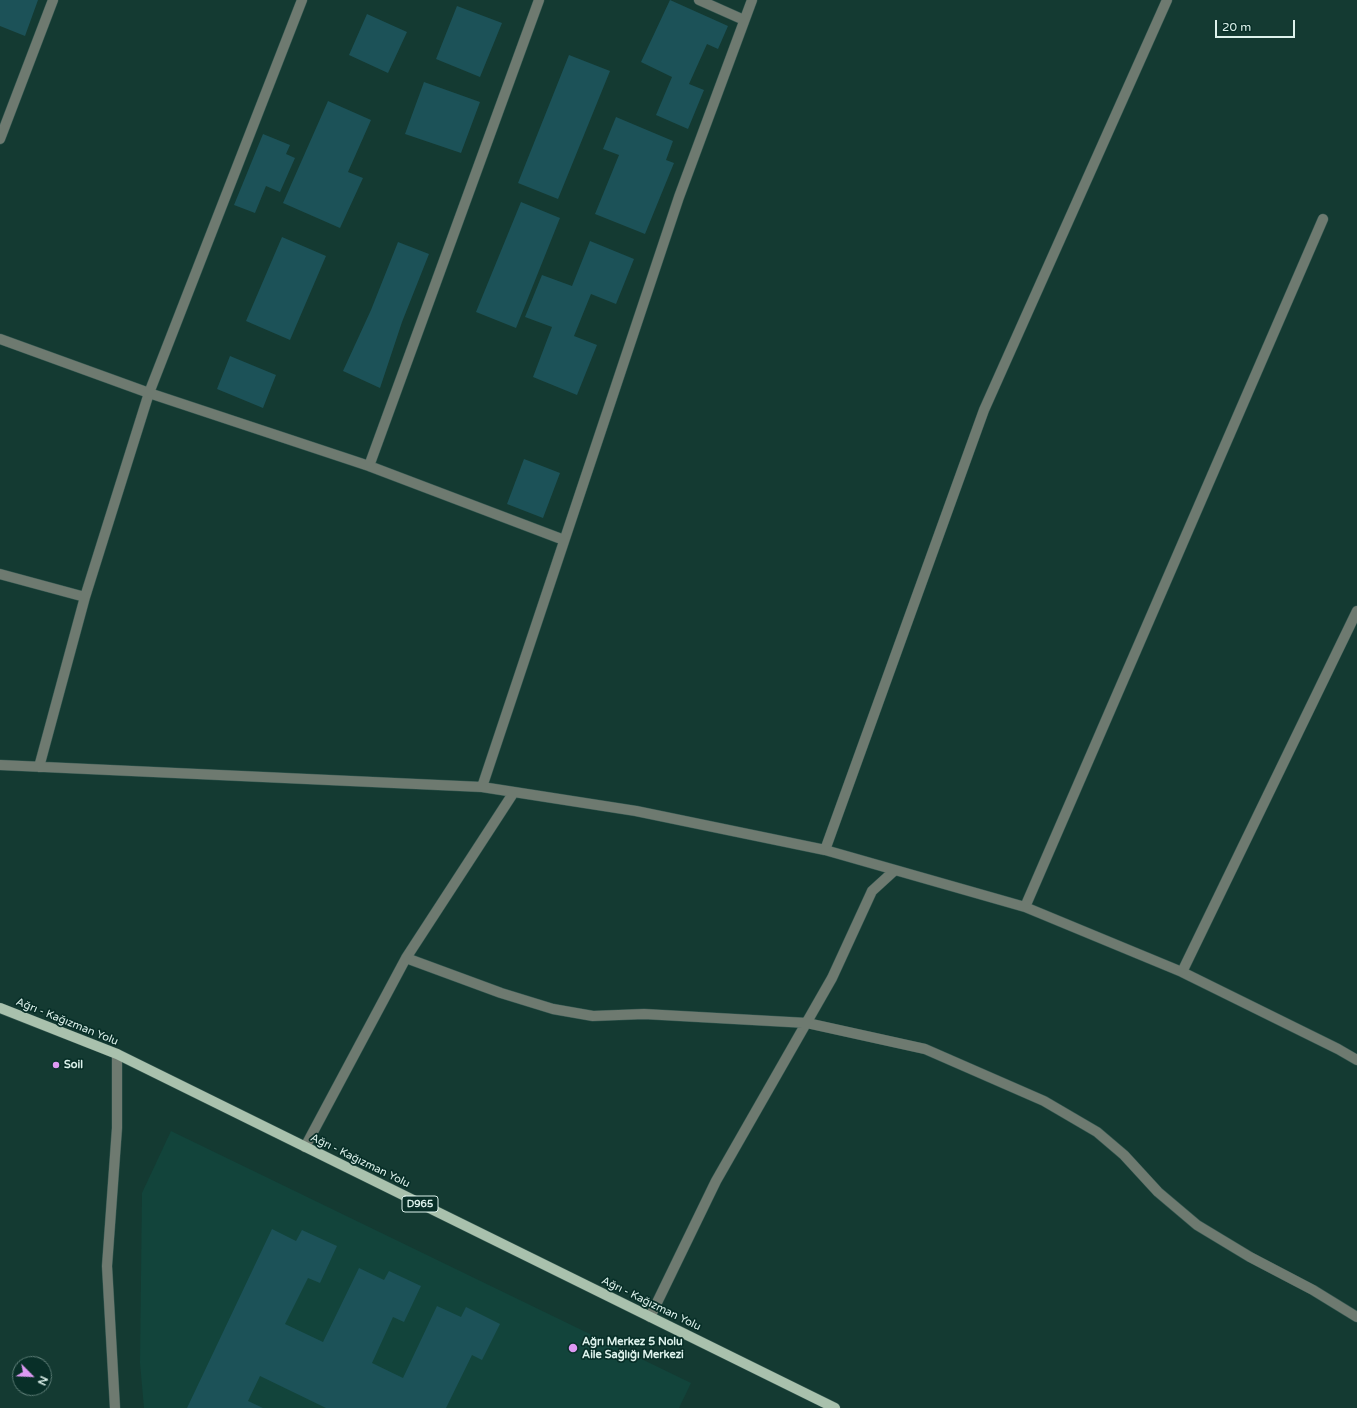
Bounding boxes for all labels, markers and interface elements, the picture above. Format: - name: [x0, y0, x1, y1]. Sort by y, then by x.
- scale bar: [1217, 12, 1297, 38]
- text: 20 m: [1222, 20, 1251, 34]
- street label: Ağrı - Kağızman Yolu: [14, 995, 120, 1049]
- place label: Soil: [64, 1058, 83, 1072]
- marker: Soil: [51, 1060, 61, 1070]
- street label: Ağrı - Kağızman Yolu: [308, 1131, 412, 1191]
- road number: D965: [402, 1196, 438, 1212]
- street label: Ağrı - Kağızman Yolu: [599, 1274, 703, 1334]
- place label: Ağrı Merkez 5 Nolu Aile Sağlığı Merkezi: [582, 1335, 684, 1361]
- marker: Ağrı Merkez 5 Nolu Aile Sağlığı Merkezi: [567, 1342, 579, 1354]
- north arrow: [12, 1356, 52, 1396]
- text: N: [35, 1374, 50, 1387]

